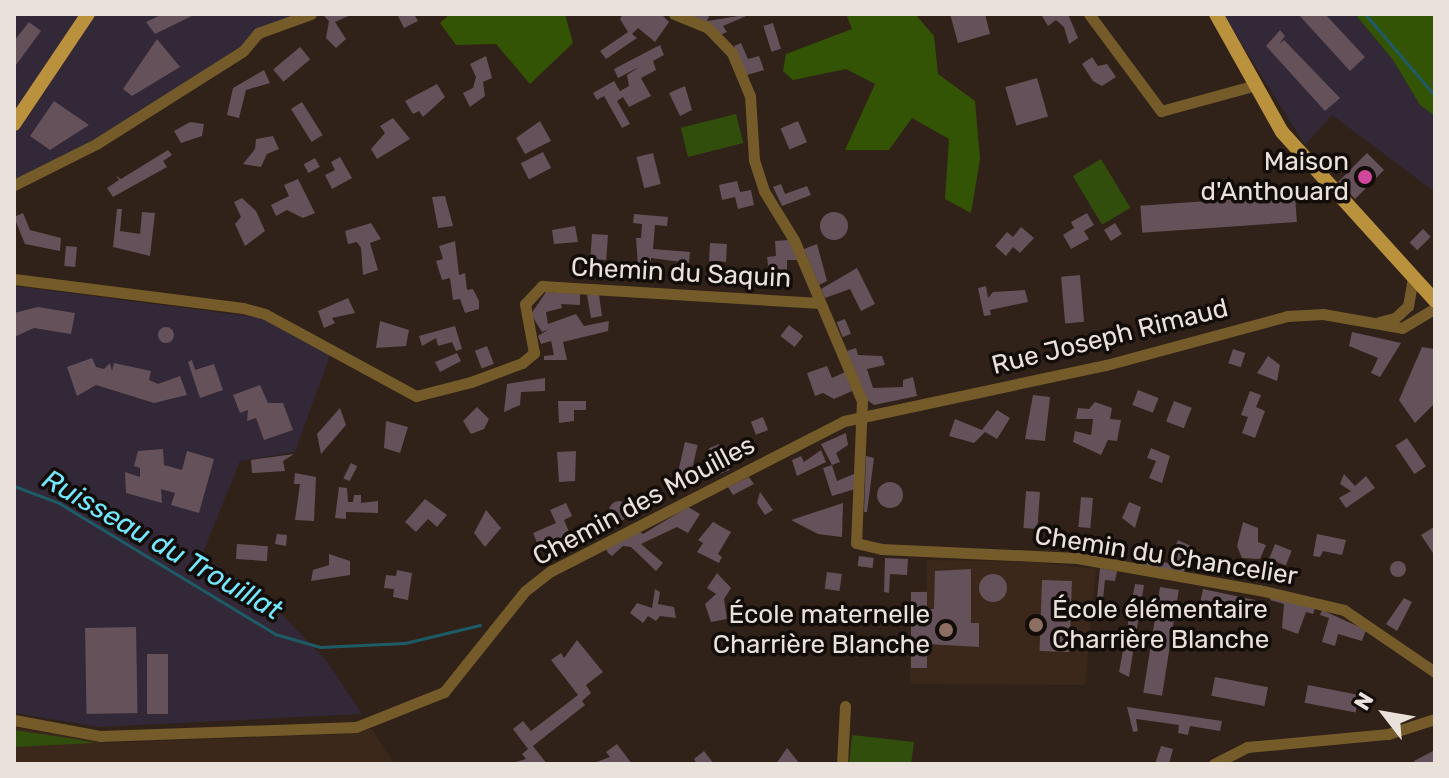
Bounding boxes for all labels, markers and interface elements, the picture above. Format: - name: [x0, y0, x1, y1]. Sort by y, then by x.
- place label: Maison d'Anthouard: [1201, 146, 1349, 208]
- marker: Maison d'Anthouard: [1356, 168, 1374, 186]
- street label: Chemin du Saquin: [570, 252, 792, 294]
- street label: Rue Joseph Rimaud: [989, 293, 1231, 381]
- street label: Chemin des Mouilles: [528, 429, 760, 573]
- water label: Ruisseau du Trouillat: [36, 462, 288, 628]
- street label: Chemin du Chancelier: [1032, 520, 1300, 592]
- place label: École élémentaire Charrière Blanche: [1052, 594, 1269, 656]
- place label: École maternelle Charrière Blanche: [713, 599, 930, 660]
- marker: École élémentaire Charrière Blanche: [1027, 616, 1045, 634]
- marker: École maternelle Charrière Blanche: [937, 621, 955, 639]
- north arrow: [1345, 674, 1425, 754]
- text: N: [1348, 688, 1380, 715]

